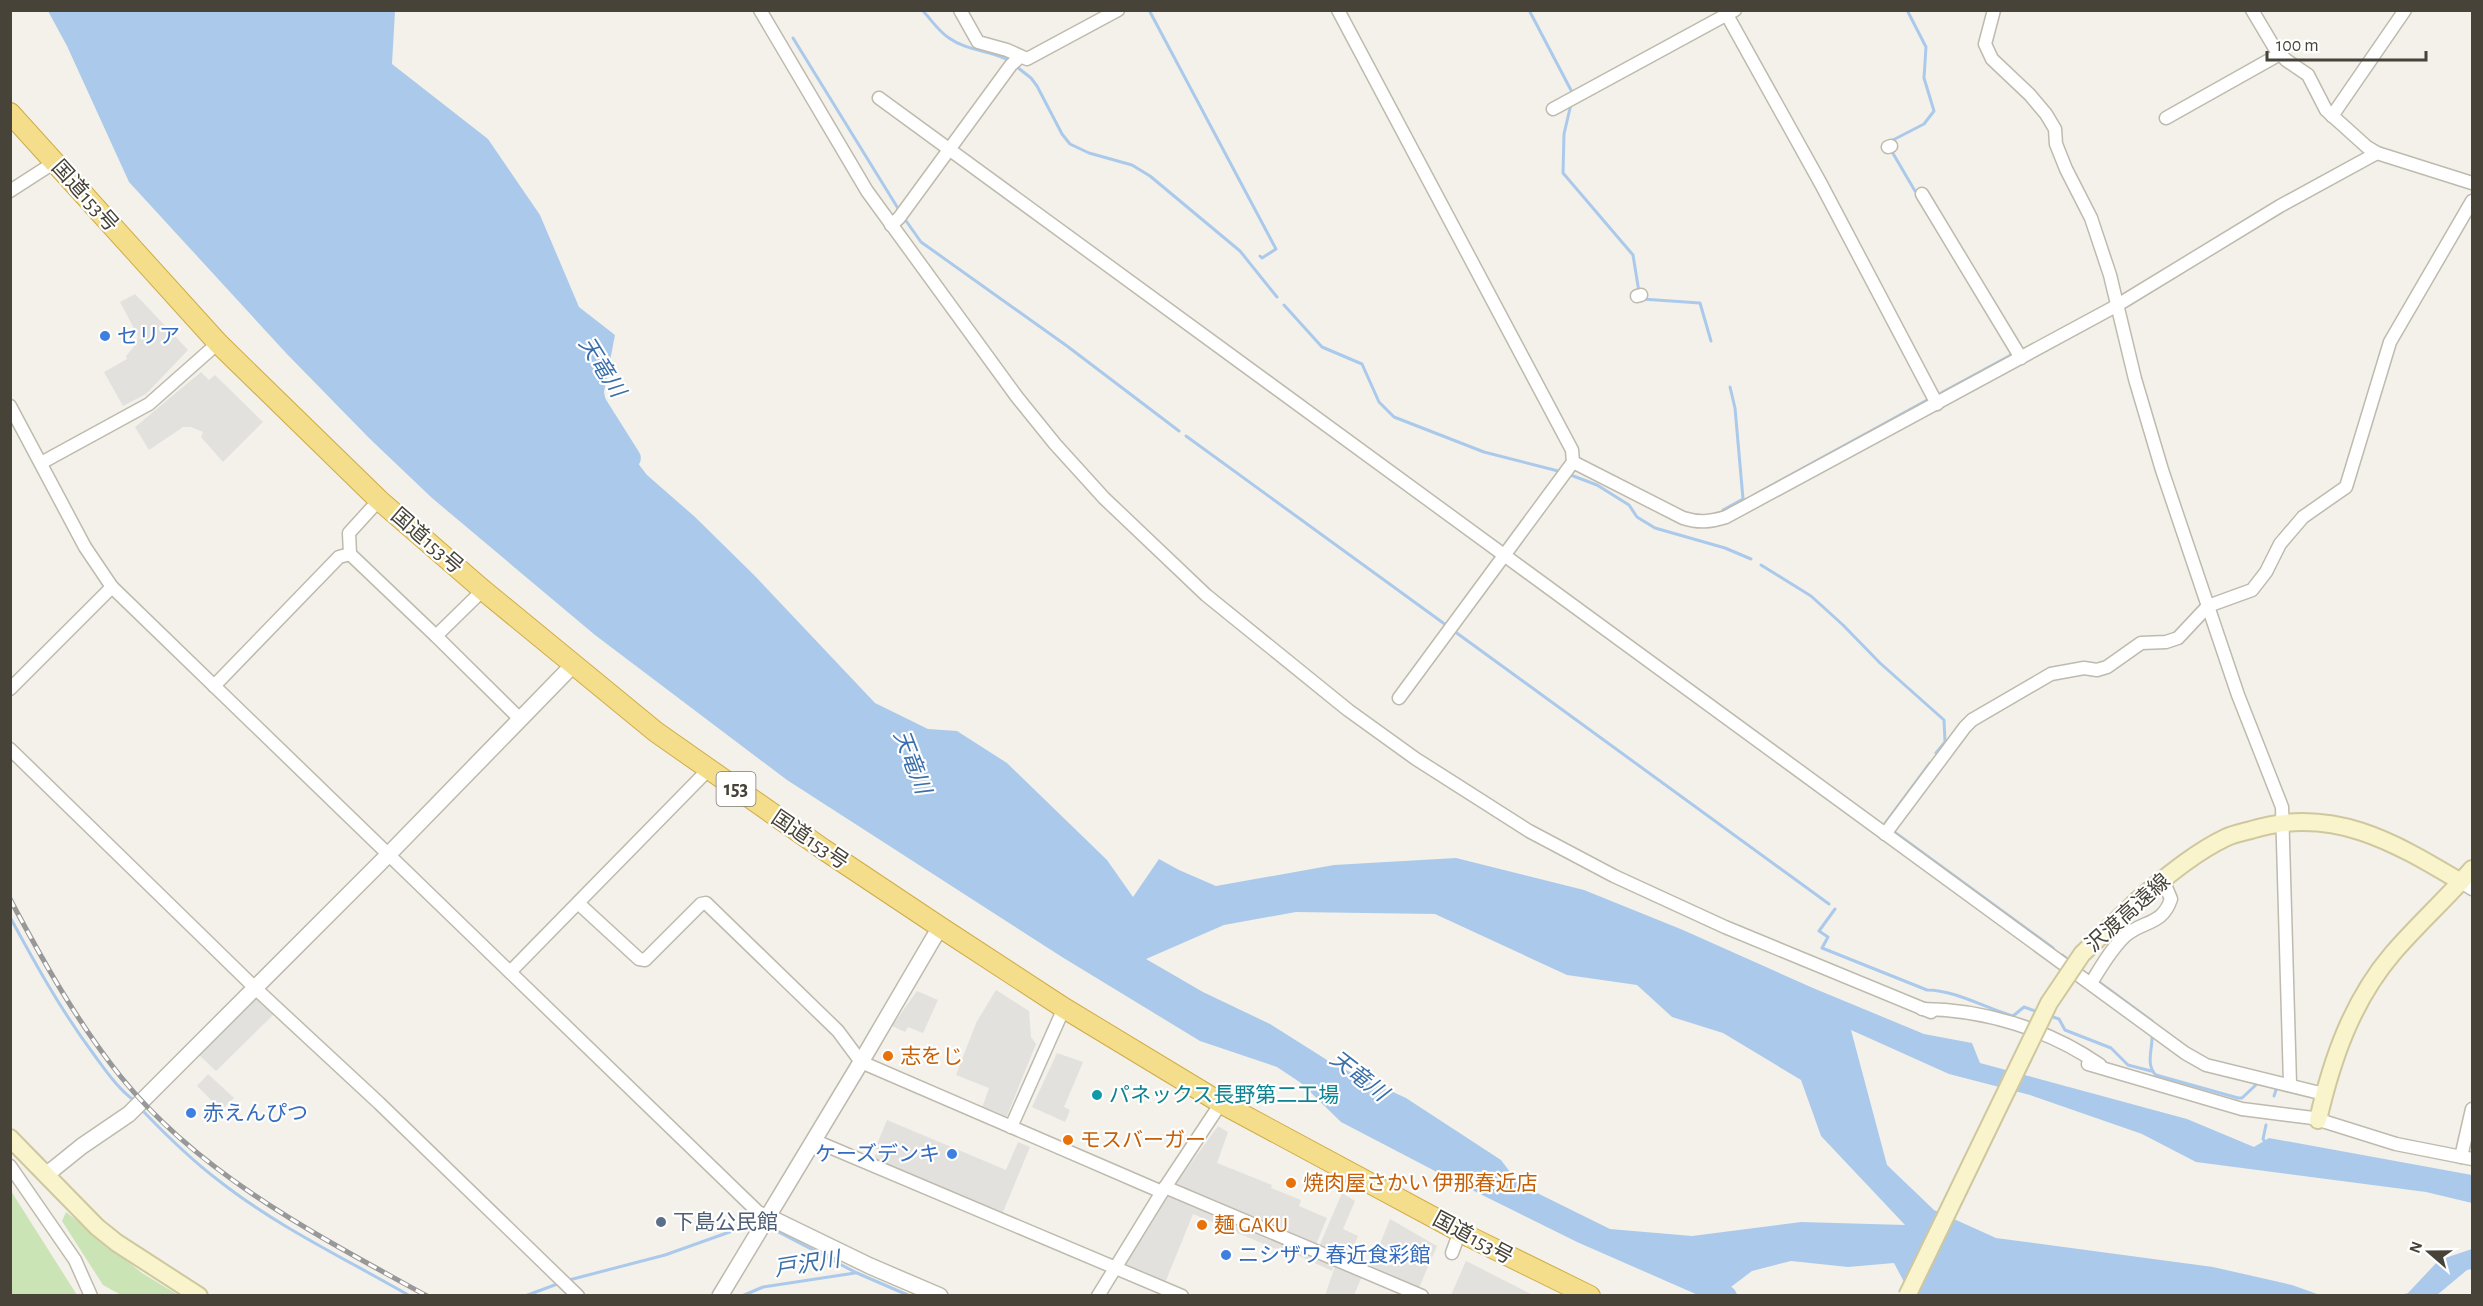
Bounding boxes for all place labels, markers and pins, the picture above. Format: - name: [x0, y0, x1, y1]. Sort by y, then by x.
- place label: セリア: [117, 326, 180, 347]
- marker: セリア: [98, 329, 112, 343]
- place label: 志をじ: [900, 1045, 963, 1067]
- marker: 志をじ: [881, 1049, 895, 1063]
- place label: パネックス長野第二工場: [1109, 1084, 1339, 1106]
- marker: パネックス長野第二工場: [1090, 1088, 1104, 1102]
- place label: 赤えんぴつ: [203, 1102, 308, 1124]
- marker: 赤えんぴつ: [184, 1106, 198, 1120]
- place label: モスバーガー: [1080, 1129, 1206, 1151]
- marker: モスバーガー: [1061, 1133, 1075, 1147]
- place label: ケーズデンキ: [815, 1142, 940, 1165]
- marker: ケーズデンキ: [945, 1147, 959, 1161]
- place label: 焼肉屋さかい 伊那春近店: [1303, 1172, 1537, 1194]
- marker: 焼肉屋さかい 伊那春近店: [1284, 1176, 1298, 1190]
- place label: 下島公民館: [673, 1211, 778, 1233]
- place label: 麺 GAKU: [1214, 1214, 1288, 1236]
- marker: 下島公民館: [654, 1215, 668, 1229]
- marker: 麺 GAKU: [1195, 1218, 1209, 1232]
- place label: ニシザワ 春近食彩館: [1238, 1244, 1430, 1266]
- marker: ニシザワ 春近食彩館: [1219, 1248, 1233, 1262]

